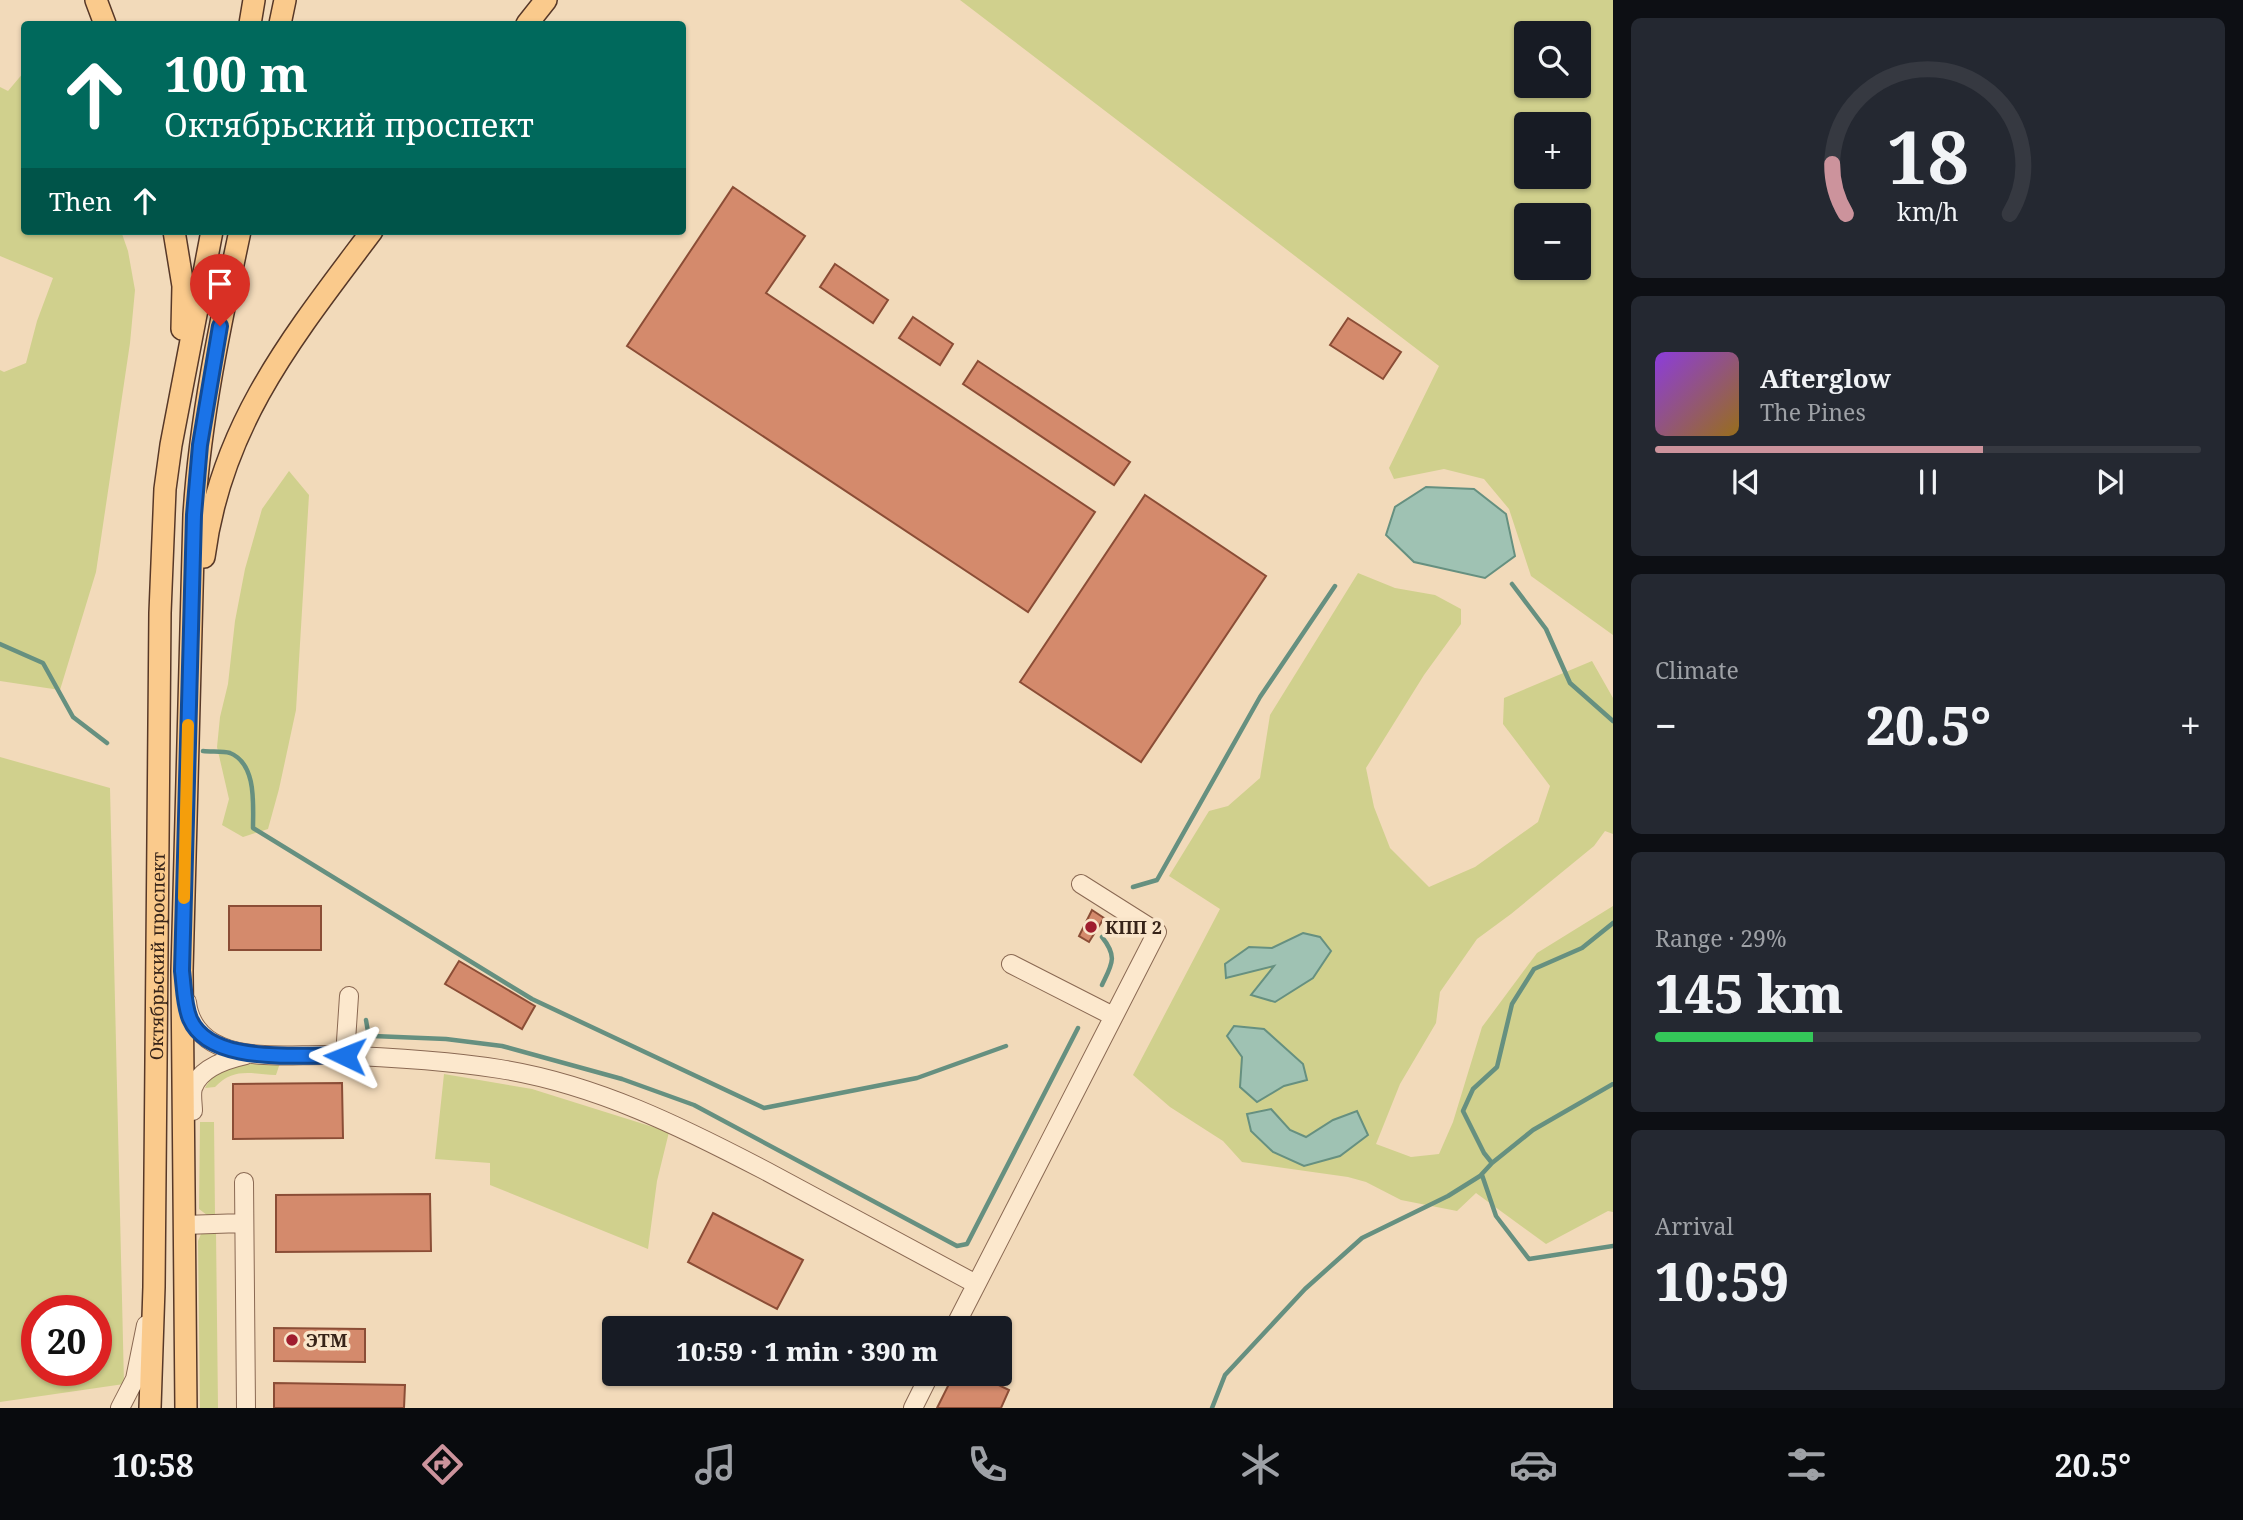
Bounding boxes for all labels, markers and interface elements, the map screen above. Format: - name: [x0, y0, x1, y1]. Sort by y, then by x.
- map controls: [1514, 21, 1591, 280]
- button: search: [1514, 21, 1591, 98]
- text: 100 m: [164, 40, 308, 106]
- icon: ahead: [49, 49, 140, 140]
- text: Октябрьский проспект: [164, 103, 534, 146]
- text: 18: [1887, 106, 1969, 205]
- button: +: [1514, 112, 1591, 189]
- icon: ahead: [126, 182, 164, 220]
- text: Then: [49, 183, 112, 219]
- text: km/h: [1897, 194, 1959, 228]
- button: −: [1514, 203, 1591, 280]
- pin: [190, 254, 250, 326]
- icon: arrive: [201, 265, 239, 303]
- text: Afterglow: [1760, 360, 1891, 396]
- text: The Pines: [1760, 396, 1866, 428]
- icon: previous: [1727, 463, 1765, 501]
- icon: pause: [1909, 463, 1947, 501]
- icon: next: [2091, 463, 2129, 501]
- text: Climate: [1655, 654, 1739, 686]
- text: 20.5°: [1866, 689, 1991, 760]
- text: −: [1655, 699, 1677, 751]
- text: +: [2180, 699, 2201, 751]
- street label: Октябрьский проспект: [144, 851, 170, 1060]
- place label: КПП 2: [1105, 915, 1162, 939]
- marker: КПП 2: [1083, 919, 1099, 935]
- text: Range · 29%: [1655, 922, 1787, 954]
- text: 145 km: [1655, 957, 1843, 1028]
- position arrow: [308, 1019, 382, 1093]
- text: Arrival: [1655, 1210, 1734, 1242]
- text: 10:59: [1655, 1245, 1789, 1316]
- speed limit sign: 20: [21, 1295, 112, 1386]
- place label: ЭТМ: [306, 1328, 347, 1352]
- marker: ЭТМ: [284, 1332, 300, 1348]
- text: 10:59 · 1 min · 390 m: [676, 1333, 938, 1369]
- icon: directions: [418, 1440, 467, 1489]
- icon: music: [691, 1440, 740, 1489]
- icon: phone: [963, 1440, 1012, 1489]
- icon: climate: [1236, 1440, 1285, 1489]
- icon: car: [1509, 1440, 1558, 1489]
- icon: filters: [1782, 1440, 1831, 1489]
- text: 10:58: [112, 1443, 194, 1486]
- text: 20.5°: [2055, 1443, 2131, 1486]

